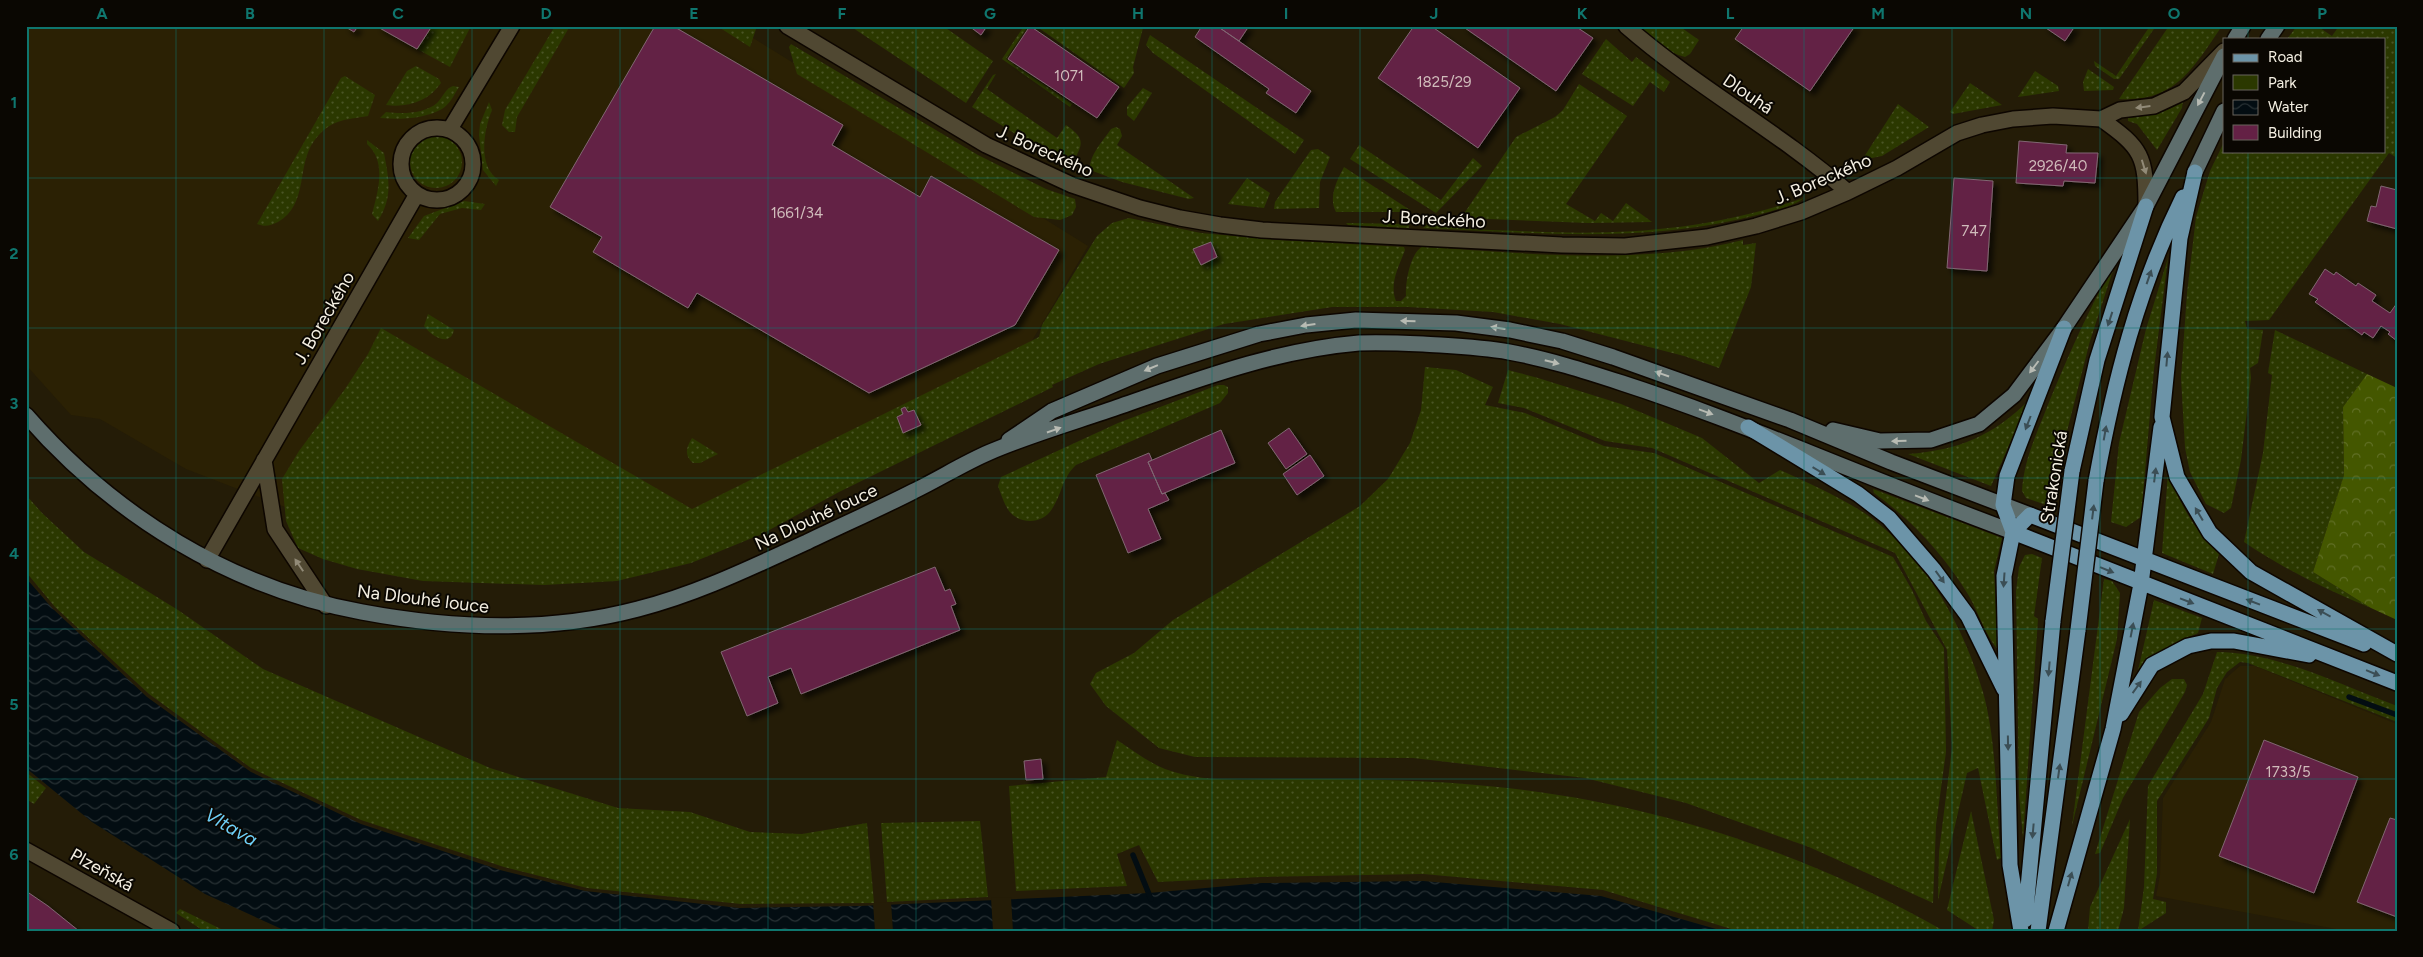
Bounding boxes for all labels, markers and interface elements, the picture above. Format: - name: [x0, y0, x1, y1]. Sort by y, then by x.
- text: A: [96, 4, 108, 23]
- text: B: [245, 4, 255, 23]
- text: C: [392, 4, 404, 23]
- text: D: [540, 4, 552, 23]
- text: E: [689, 4, 699, 23]
- text: F: [838, 4, 847, 23]
- text: G: [984, 4, 996, 23]
- text: H: [1132, 4, 1144, 23]
- text: I: [1284, 4, 1288, 23]
- text: J: [1430, 4, 1438, 23]
- text: K: [1577, 4, 1588, 23]
- text: L: [1726, 4, 1735, 23]
- text: M: [1871, 4, 1885, 23]
- text: N: [2020, 4, 2032, 23]
- text: O: [2168, 4, 2181, 23]
- text: P: [2317, 4, 2327, 23]
- legend: [2223, 38, 2386, 152]
- text: Road: [2268, 48, 2303, 66]
- house number: 1071: [1054, 67, 1084, 85]
- street label: Dlouhá: [1719, 69, 1777, 119]
- house number: 1825/29: [1416, 73, 1472, 91]
- text: Park: [2268, 74, 2297, 92]
- one-way arrow: [2197, 92, 2205, 106]
- text: 1: [11, 93, 17, 112]
- text: Water: [2268, 98, 2308, 116]
- one-way arrow: [2135, 103, 2151, 111]
- street label: J. Boreckého: [993, 120, 1097, 182]
- text: Building: [2268, 124, 2322, 142]
- street label: J. Boreckého: [1771, 149, 1875, 209]
- house number: 2926/40: [2029, 157, 2087, 175]
- one-way arrow: [2140, 159, 2148, 174]
- house number: 1661/34: [771, 204, 823, 222]
- street label: J. Boreckého: [1382, 205, 1486, 233]
- house number: 747: [1961, 222, 1987, 240]
- text: 2: [9, 244, 19, 263]
- street label: J. Boreckého: [289, 268, 359, 368]
- one-way arrow: [2145, 269, 2153, 284]
- one-way arrow: [2105, 312, 2113, 327]
- one-way arrow: [1400, 316, 1416, 324]
- one-way arrow: [1299, 321, 1315, 329]
- one-way arrow: [1490, 324, 1506, 332]
- one-way arrow: [2163, 351, 2171, 367]
- one-way arrow: [1545, 358, 1560, 366]
- one-way arrow: [2029, 360, 2040, 373]
- one-way arrow: [1144, 365, 1159, 373]
- one-way arrow: [1654, 370, 1669, 377]
- text: 3: [10, 394, 19, 413]
- one-way arrow: [1699, 409, 1714, 416]
- one-way arrow: [2024, 416, 2032, 431]
- one-way arrow: [2101, 425, 2109, 441]
- one-way arrow: [1046, 426, 1061, 433]
- street label: Strakonická: [2036, 429, 2072, 525]
- one-way arrow: [1891, 437, 1907, 445]
- one-way arrow: [1813, 466, 1826, 475]
- one-way arrow: [2151, 467, 2159, 483]
- street label: Na Dlouhé louce: [751, 479, 881, 555]
- one-way arrow: [1915, 495, 1930, 502]
- one-way arrow: [2089, 504, 2097, 520]
- one-way arrow: [2194, 507, 2203, 520]
- text: 4: [9, 544, 19, 563]
- one-way arrow: [294, 558, 304, 572]
- one-way arrow: [2100, 566, 2114, 574]
- one-way arrow: [1935, 570, 1945, 584]
- one-way arrow: [2000, 572, 2008, 588]
- street label: Na Dlouhé louce: [356, 580, 490, 618]
- one-way arrow: [2180, 597, 2195, 605]
- one-way arrow: [2246, 597, 2260, 605]
- one-way arrow: [2316, 609, 2331, 617]
- one-way arrow: [2129, 621, 2137, 637]
- one-way arrow: [2045, 662, 2053, 678]
- one-way arrow: [2366, 669, 2380, 677]
- one-way arrow: [2132, 680, 2142, 694]
- text: 5: [9, 695, 19, 714]
- one-way arrow: [2004, 735, 2012, 751]
- one-way arrow: [2056, 763, 2064, 779]
- house number: 1733/5: [2265, 763, 2311, 781]
- water label: Vltava: [201, 803, 261, 851]
- one-way arrow: [2029, 823, 2037, 839]
- street label: Plzeňská: [66, 844, 138, 896]
- text: 6: [9, 845, 19, 864]
- one-way arrow: [2067, 871, 2075, 886]

